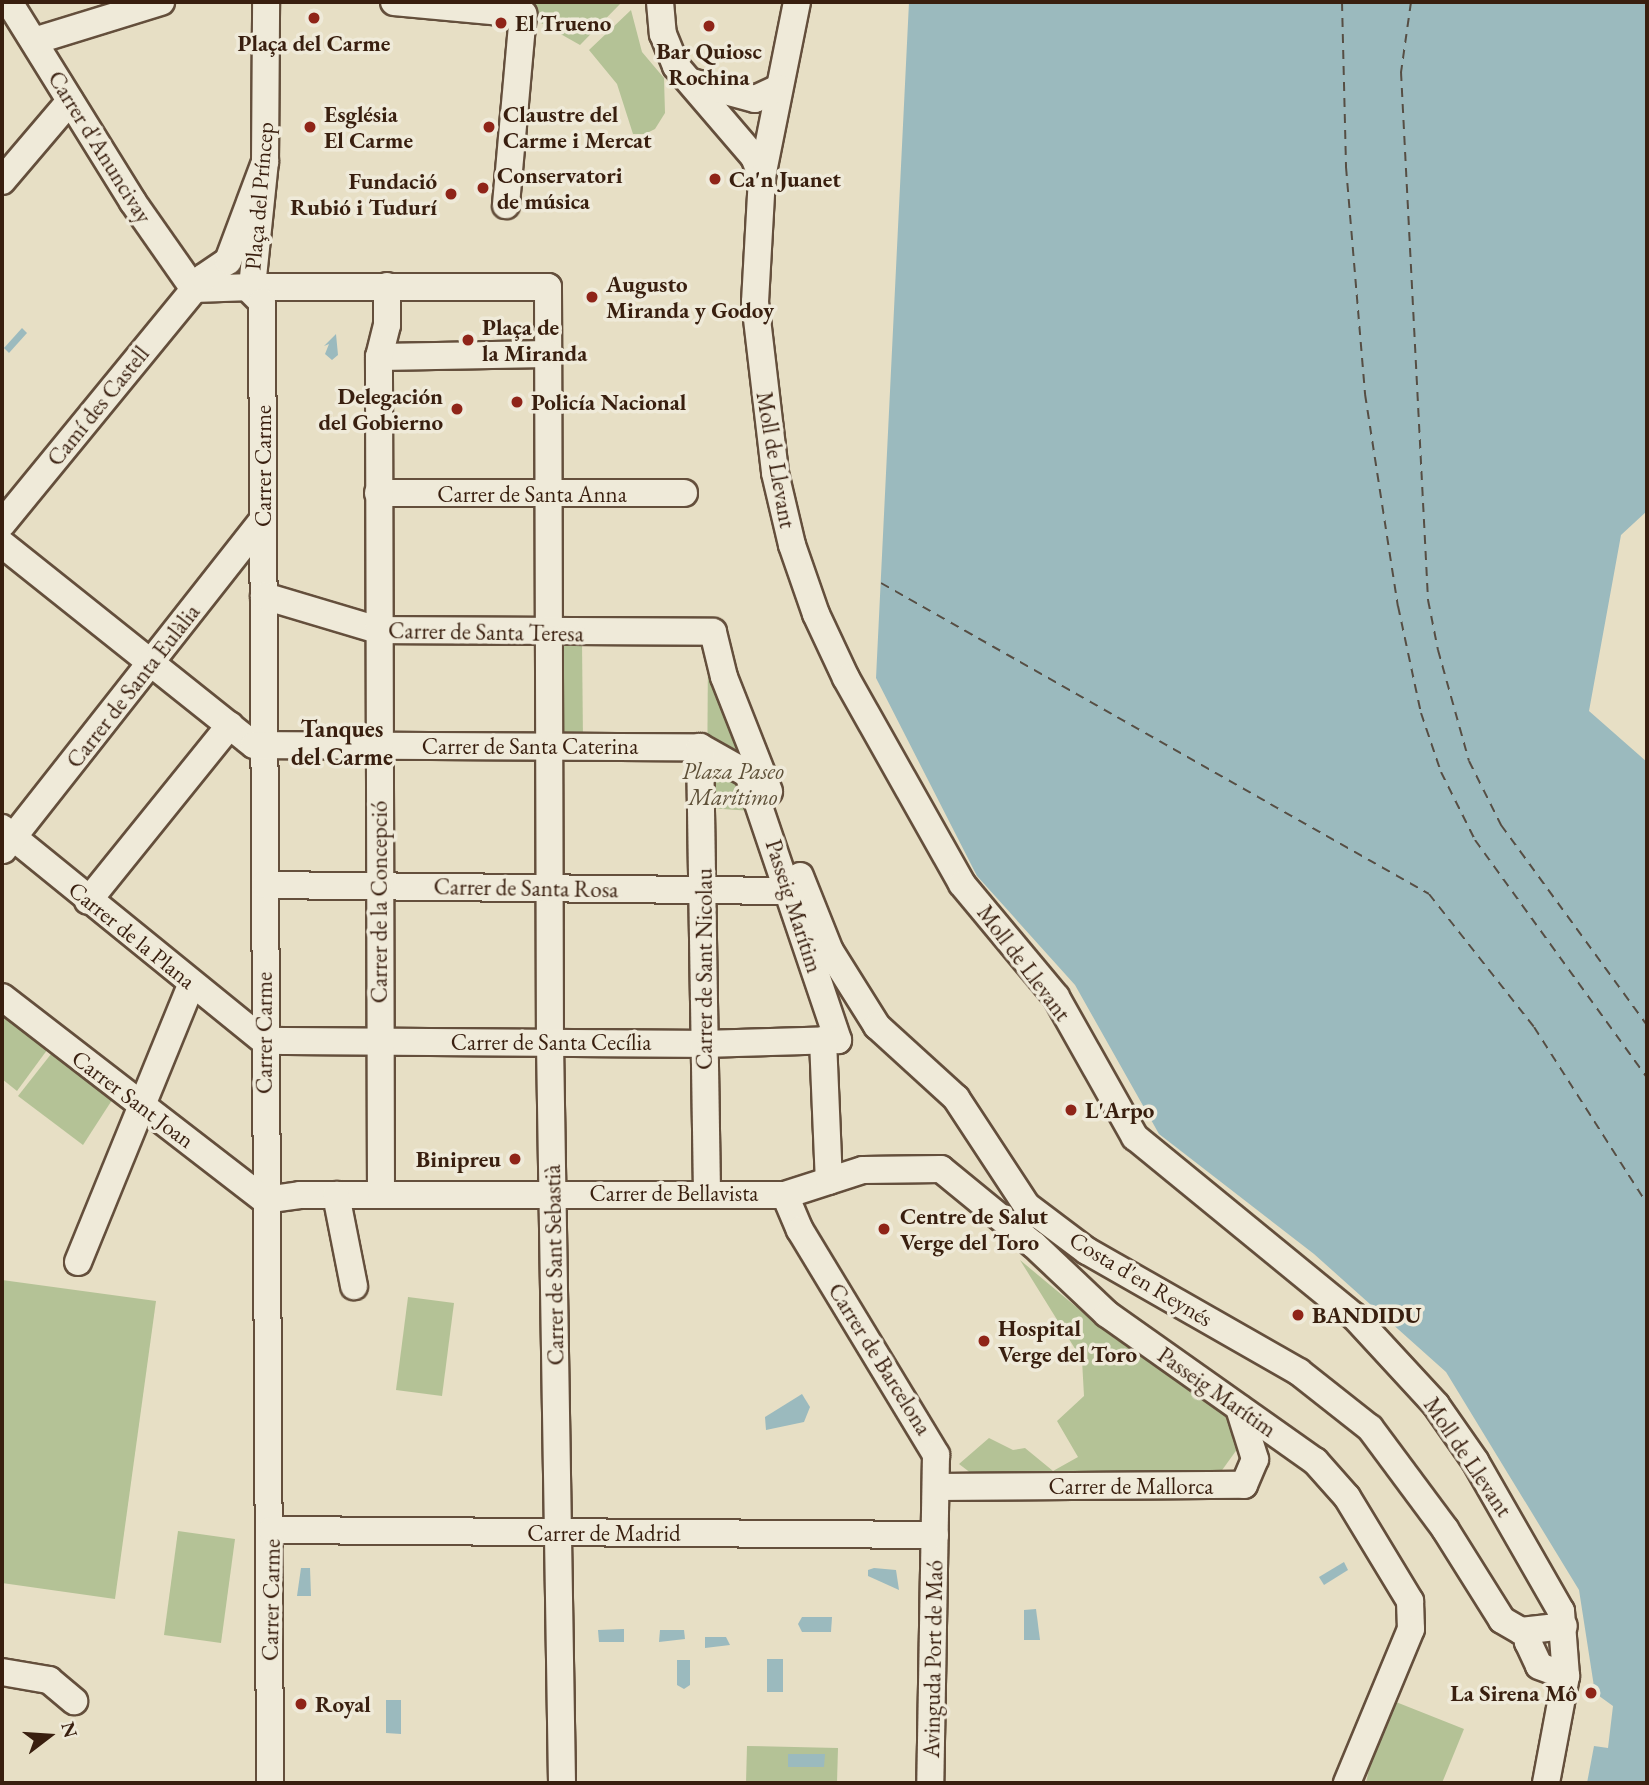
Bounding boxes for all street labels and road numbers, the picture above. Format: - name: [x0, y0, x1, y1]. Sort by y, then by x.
- street label: Carrer d'Anuncivay: [42, 66, 158, 228]
- street label: Plaça del Príncep: [239, 121, 279, 271]
- street label: Camí des Castell: [41, 340, 155, 472]
- street label: Moll de Llevant: [750, 389, 802, 531]
- street label: Carrer Carme: [249, 405, 277, 527]
- street label: Carrer de Santa Anna: [437, 480, 627, 508]
- street label: Carrer de Santa Eulàlia: [60, 599, 206, 773]
- street label: Carrer de Santa Teresa: [388, 616, 584, 648]
- street label: Carrer de Santa Caterina: [422, 732, 638, 760]
- street label: Carrer de la Concepció: [365, 801, 393, 1003]
- street label: Passeig Marítim: [760, 836, 828, 976]
- street label: Carrer de Sant Nicolau: [690, 868, 718, 1070]
- street label: Carrer de Santa Rosa: [433, 873, 619, 903]
- street label: Carrer de la Plana: [63, 875, 201, 995]
- street label: Moll de Llevant: [971, 899, 1077, 1027]
- street label: Carrer Carme: [250, 972, 278, 1094]
- street label: Carrer de Santa Cecília: [451, 1028, 651, 1056]
- street label: Carrer Sant Joan: [66, 1044, 200, 1154]
- street label: Carrer de Sant Sebastià: [538, 1164, 570, 1366]
- street label: Carrer de Bellavista: [589, 1179, 759, 1207]
- street label: Costa d'en Reynés: [1064, 1225, 1218, 1333]
- street label: Carrer de Barcelona: [822, 1278, 938, 1440]
- street label: Passeig Marítim: [1152, 1341, 1282, 1443]
- street label: Moll de Llevant: [1418, 1392, 1518, 1522]
- street label: Carrer de Mallorca: [1048, 1472, 1214, 1500]
- street label: Carrer de Madrid: [527, 1519, 681, 1547]
- street label: Carrer Carme: [256, 1539, 286, 1661]
- street label: Avinguda Port de Maó: [917, 1560, 949, 1758]

